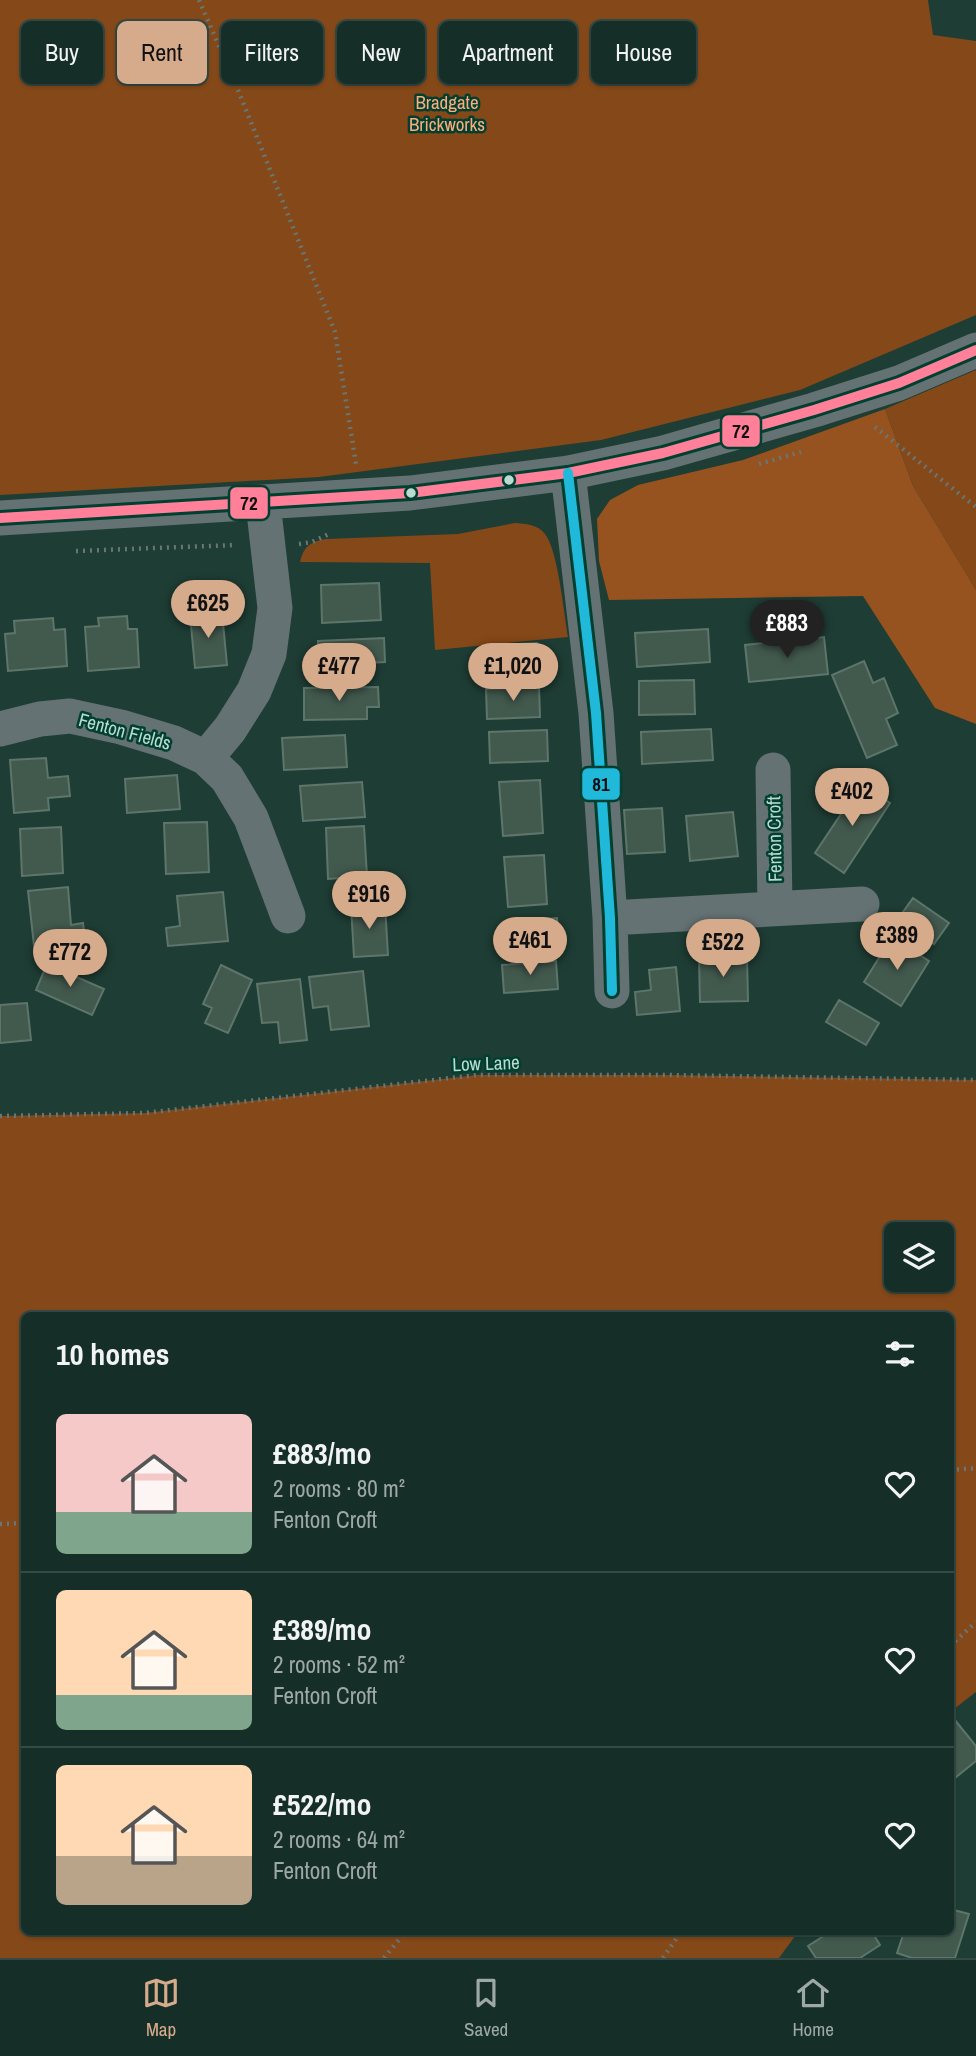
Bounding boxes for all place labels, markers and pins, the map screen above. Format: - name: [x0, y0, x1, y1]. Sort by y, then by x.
- unlabelled marker: [502, 473, 516, 487]
- unlabelled marker: [404, 486, 418, 500]
- pin: £625: [167, 580, 249, 640]
- pin: £883: [746, 600, 828, 660]
- pin: £477: [298, 644, 380, 703]
- pin: £1,020: [456, 644, 570, 703]
- pin: £402: [811, 768, 893, 828]
- pin: £916: [328, 872, 410, 931]
- pin: £389: [856, 912, 938, 972]
- pin: £461: [489, 918, 571, 977]
- pin: £522: [682, 920, 764, 979]
- pin: £772: [29, 930, 111, 989]

